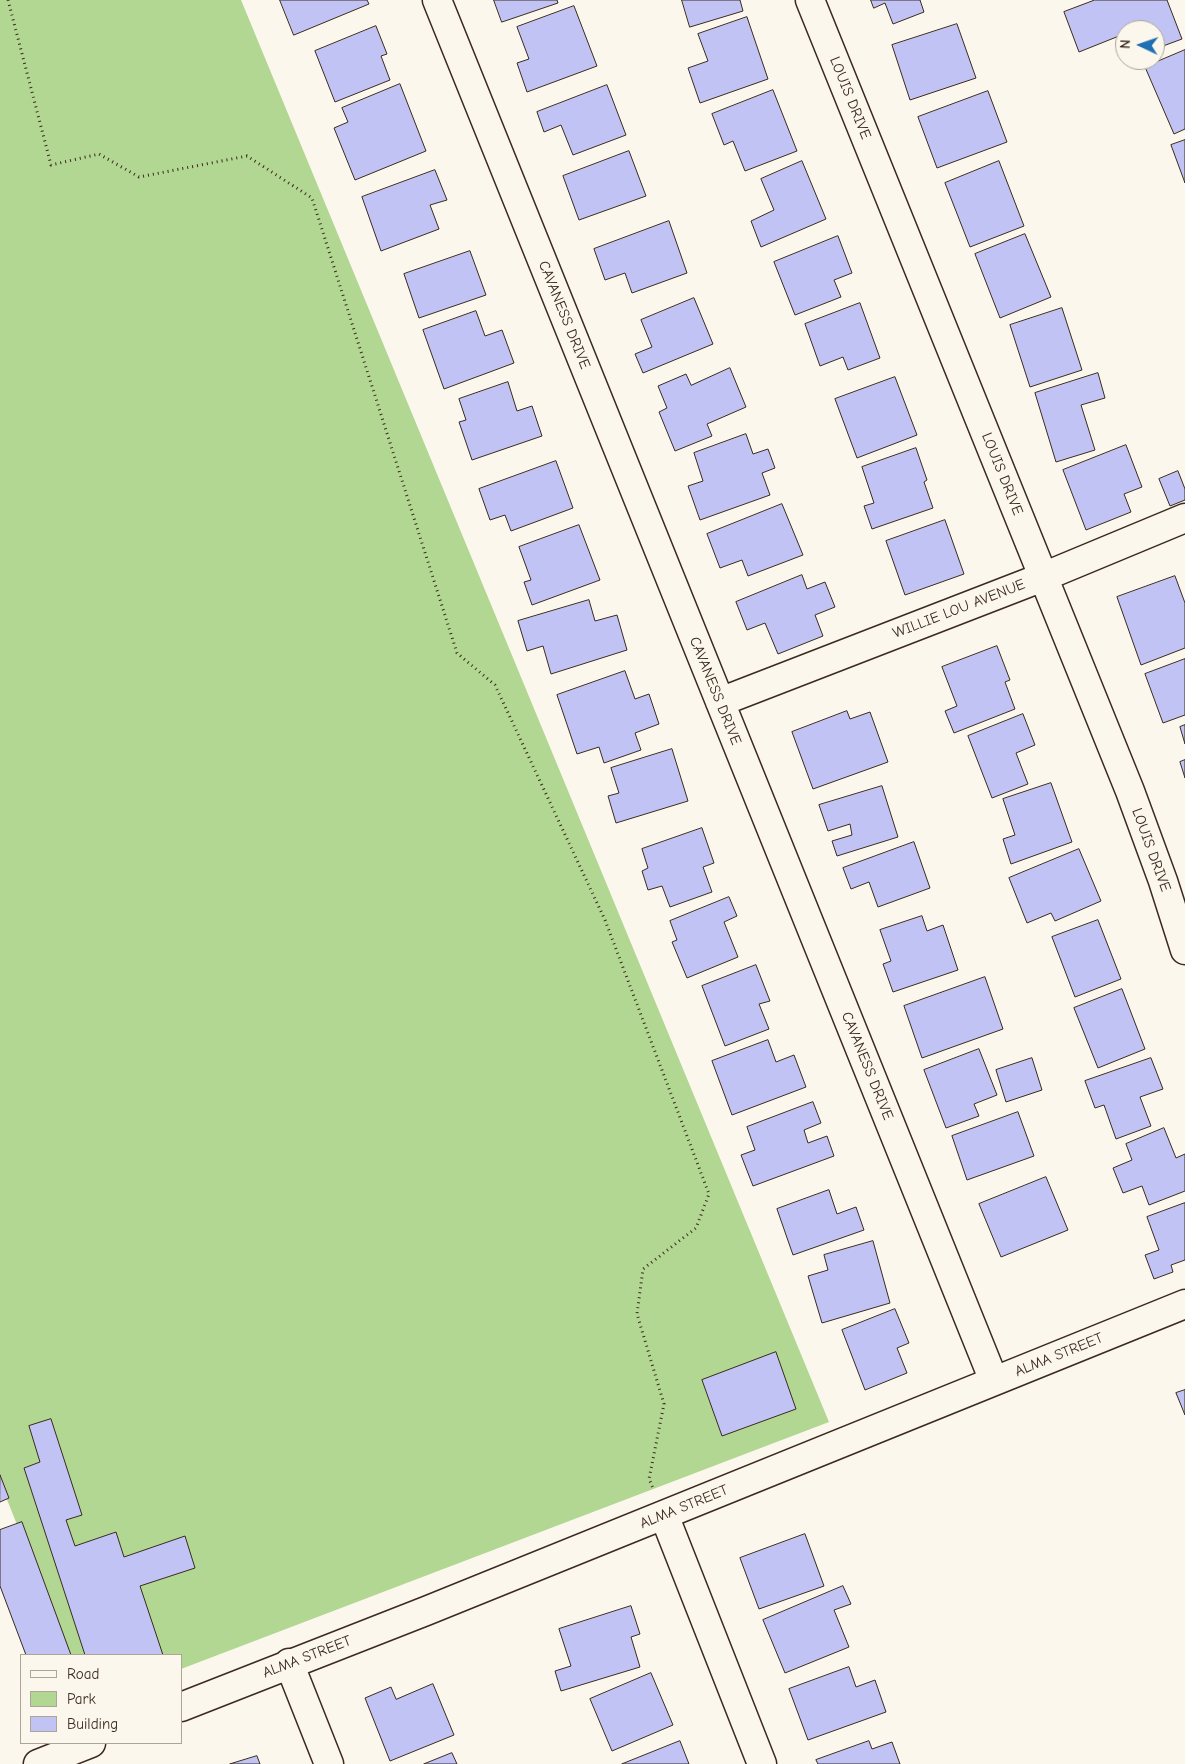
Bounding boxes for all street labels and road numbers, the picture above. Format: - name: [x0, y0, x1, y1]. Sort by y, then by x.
- street label: LOUIS DRIVE: [825, 54, 875, 142]
- street label: CAVANESS DRIVE: [534, 258, 594, 372]
- street label: LOUIS DRIVE: [977, 430, 1027, 518]
- street label: WILLIE LOU AVENUE: [890, 575, 1028, 643]
- street label: CAVANESS DRIVE: [685, 634, 745, 748]
- street label: LOUIS DRIVE: [1128, 806, 1174, 894]
- street label: CAVANESS DRIVE: [837, 1009, 897, 1123]
- street label: ALMA STREET: [1012, 1329, 1106, 1381]
- street label: ALMA STREET: [637, 1481, 731, 1533]
- street label: ALMA STREET: [260, 1632, 354, 1682]

